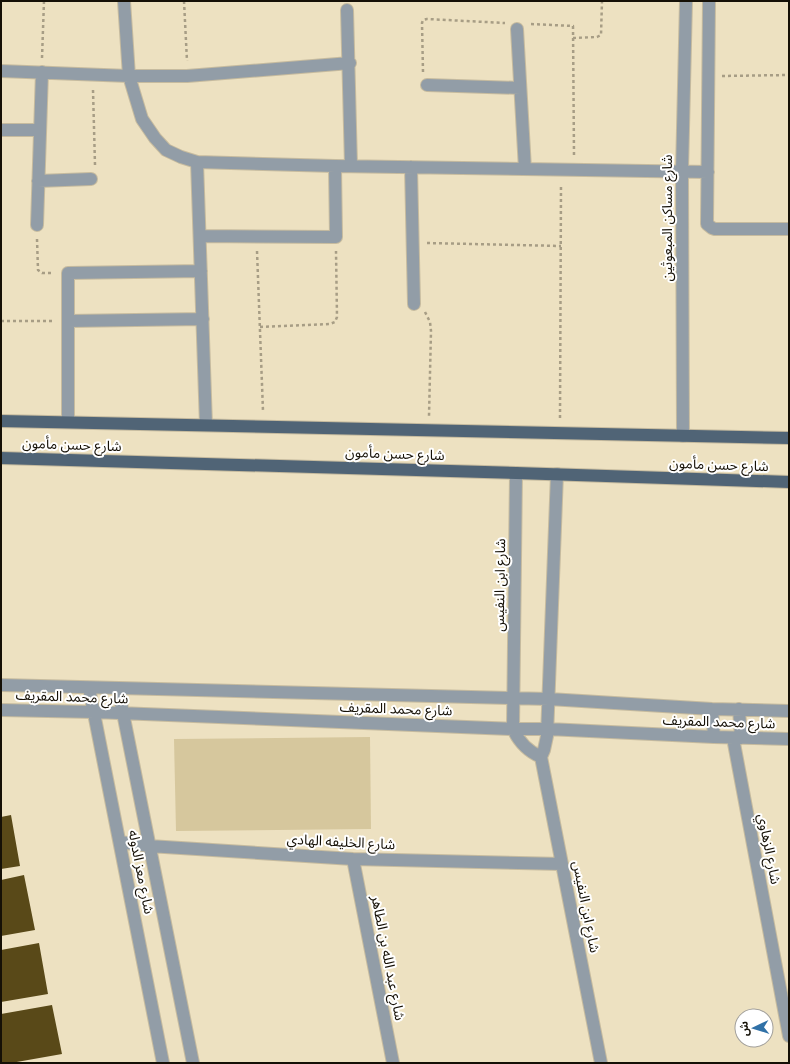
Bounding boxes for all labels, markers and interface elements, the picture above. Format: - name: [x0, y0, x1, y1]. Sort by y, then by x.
- street label: شارع مساكن المبعوثين: [659, 155, 678, 281]
- street label: شارع حسن مأمون: [22, 434, 122, 457]
- street label: شارع حسن مأمون: [345, 443, 445, 466]
- street label: شارع حسن مأمون: [669, 454, 769, 477]
- street label: شارع ابن النفيس: [491, 538, 511, 632]
- street label: شارع محمد المقريف: [15, 687, 129, 709]
- street label: شارع محمد المقريف: [339, 699, 453, 721]
- street label: شارع محمد المقريف: [662, 712, 776, 734]
- street label: شارع الزهاوي: [752, 812, 784, 886]
- street label: شارع معز الدوله: [123, 828, 158, 916]
- street label: شارع الخليفه الهادي: [286, 831, 396, 856]
- street label: شارع ابن النفيس: [567, 860, 603, 955]
- street label: شارع عبد الله بن الطاهر: [365, 893, 408, 1022]
- north arrow: [734, 1008, 774, 1048]
- text: ش: [738, 1021, 752, 1037]

